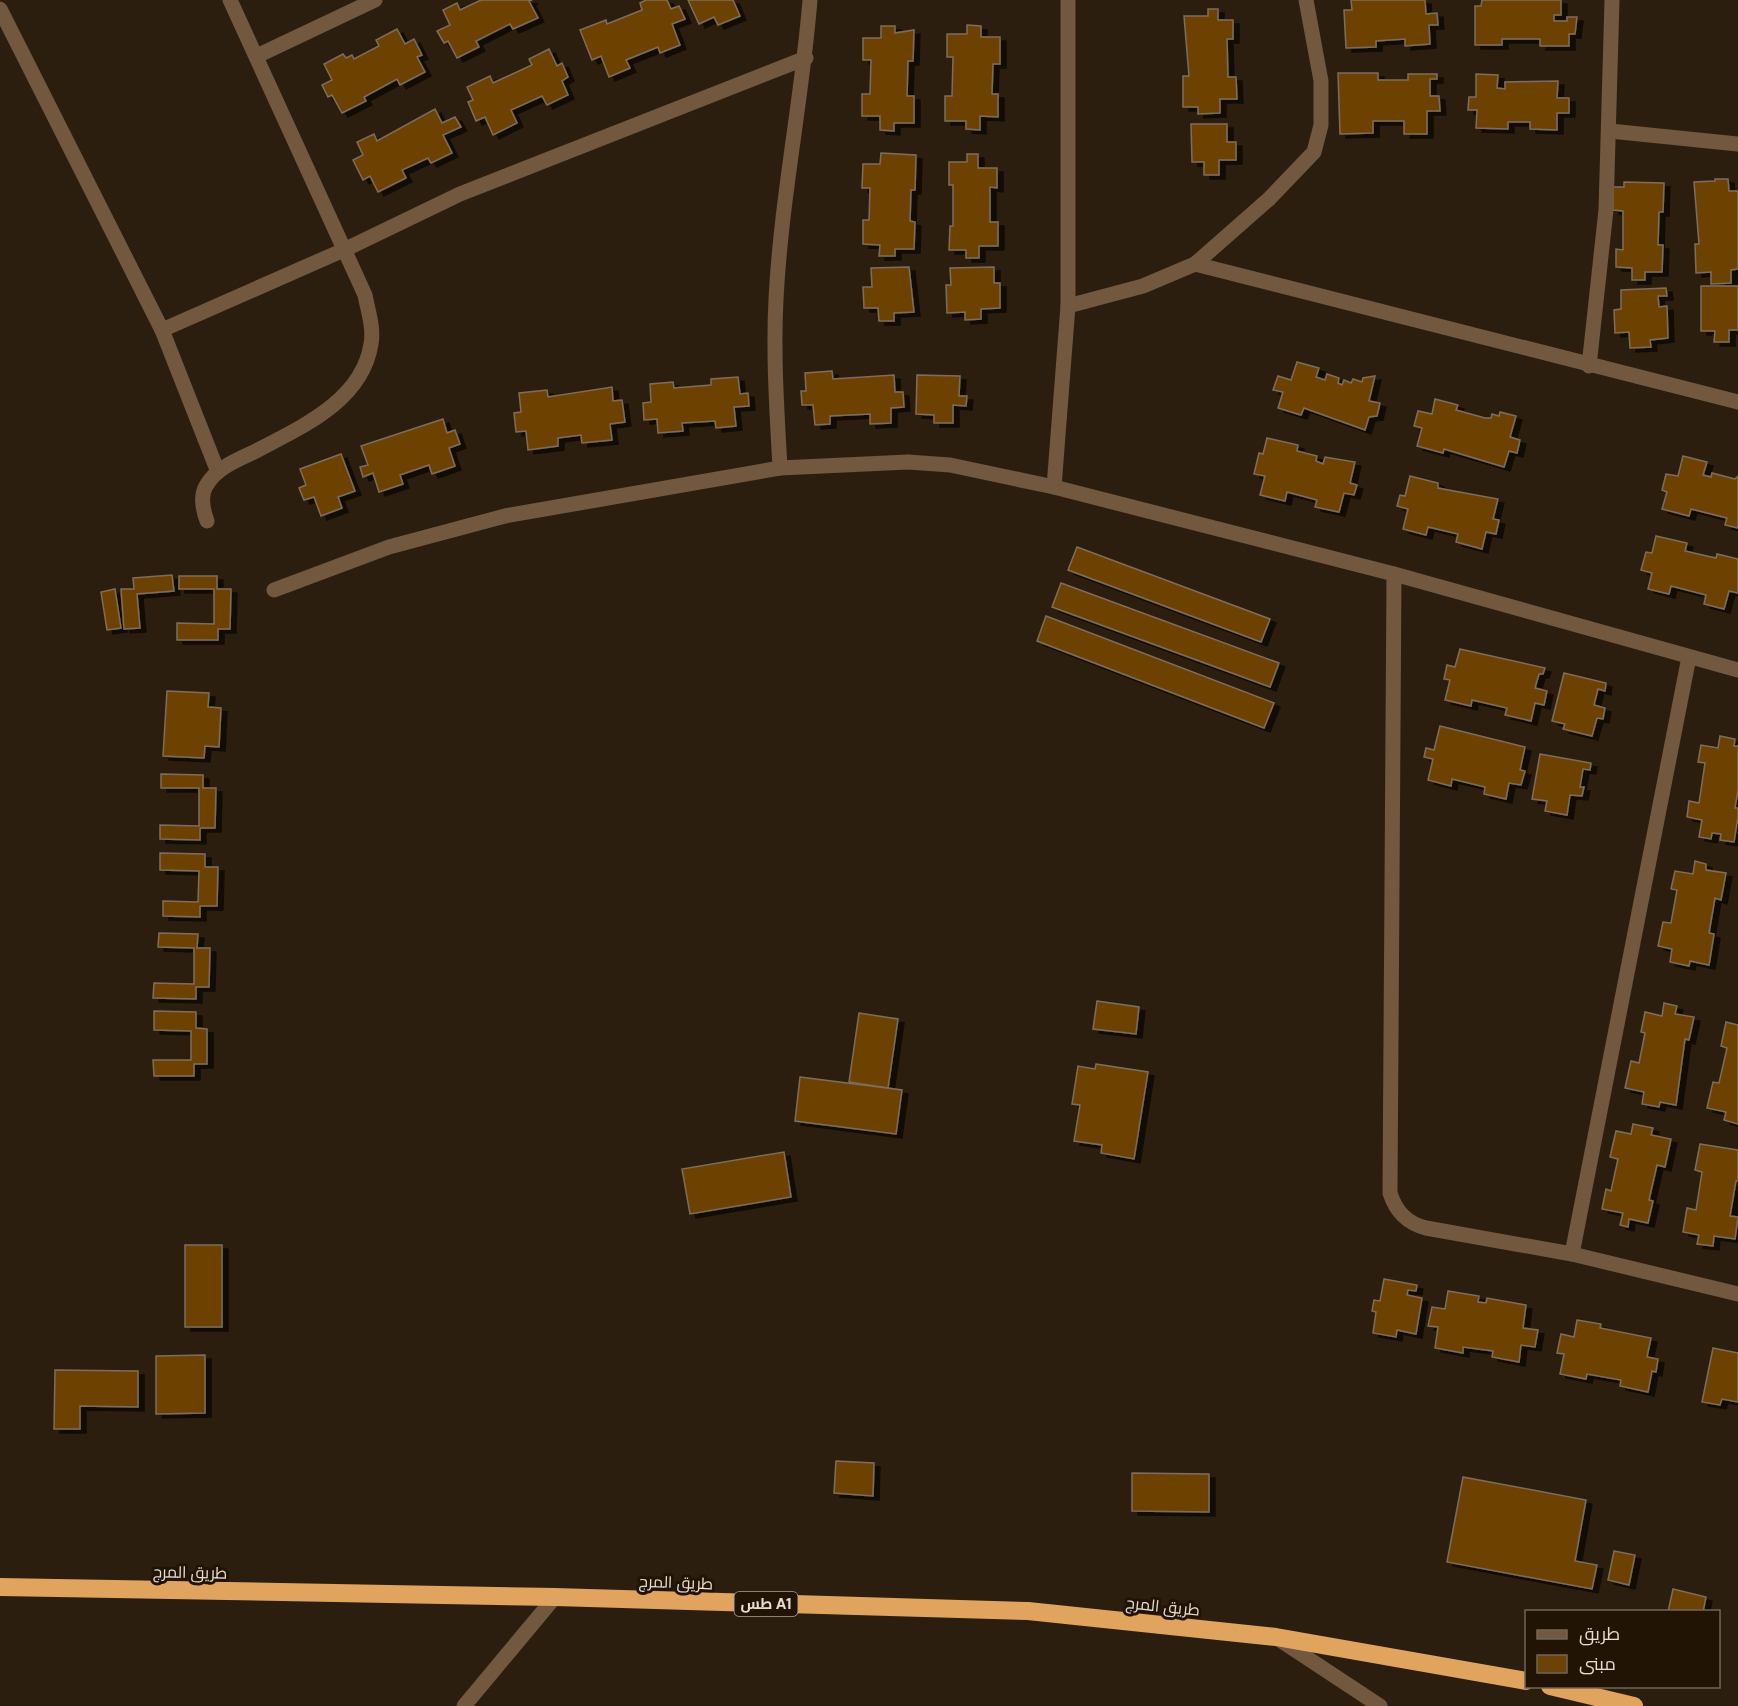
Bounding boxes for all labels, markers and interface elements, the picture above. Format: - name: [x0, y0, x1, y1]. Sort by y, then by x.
- street label: طريق المرج: [153, 1561, 227, 1585]
- street label: طريق المرج: [638, 1571, 714, 1595]
- road number: طس A1: [734, 1592, 798, 1616]
- street label: طريق المرج: [1125, 1592, 1201, 1622]
- legend: [1525, 1610, 1720, 1688]
- text: طريق: [1579, 1622, 1620, 1646]
- text: مبنى: [1579, 1652, 1616, 1676]

